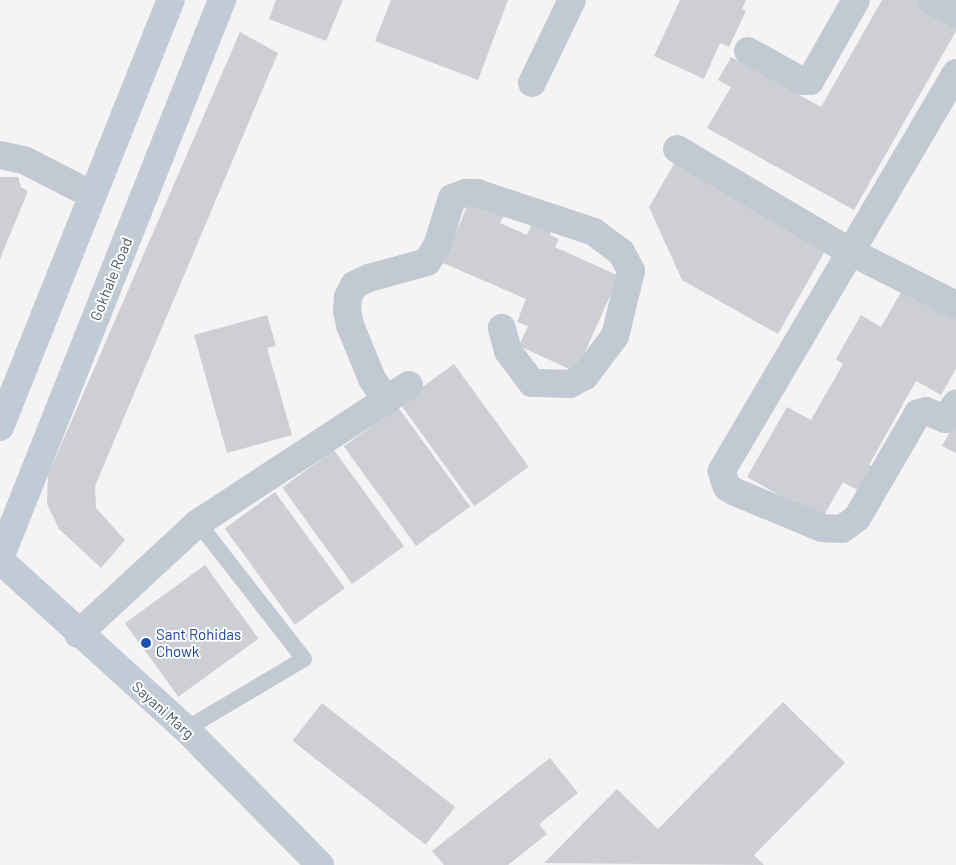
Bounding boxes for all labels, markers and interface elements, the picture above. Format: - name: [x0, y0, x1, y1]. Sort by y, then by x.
- street label: Gokhale Road: [86, 235, 136, 323]
- place label: Sant Rohidas Chowk: [156, 625, 241, 660]
- marker: Sant Rohidas Chowk: [140, 637, 152, 649]
- street label: Sayani Marg: [128, 677, 198, 743]

